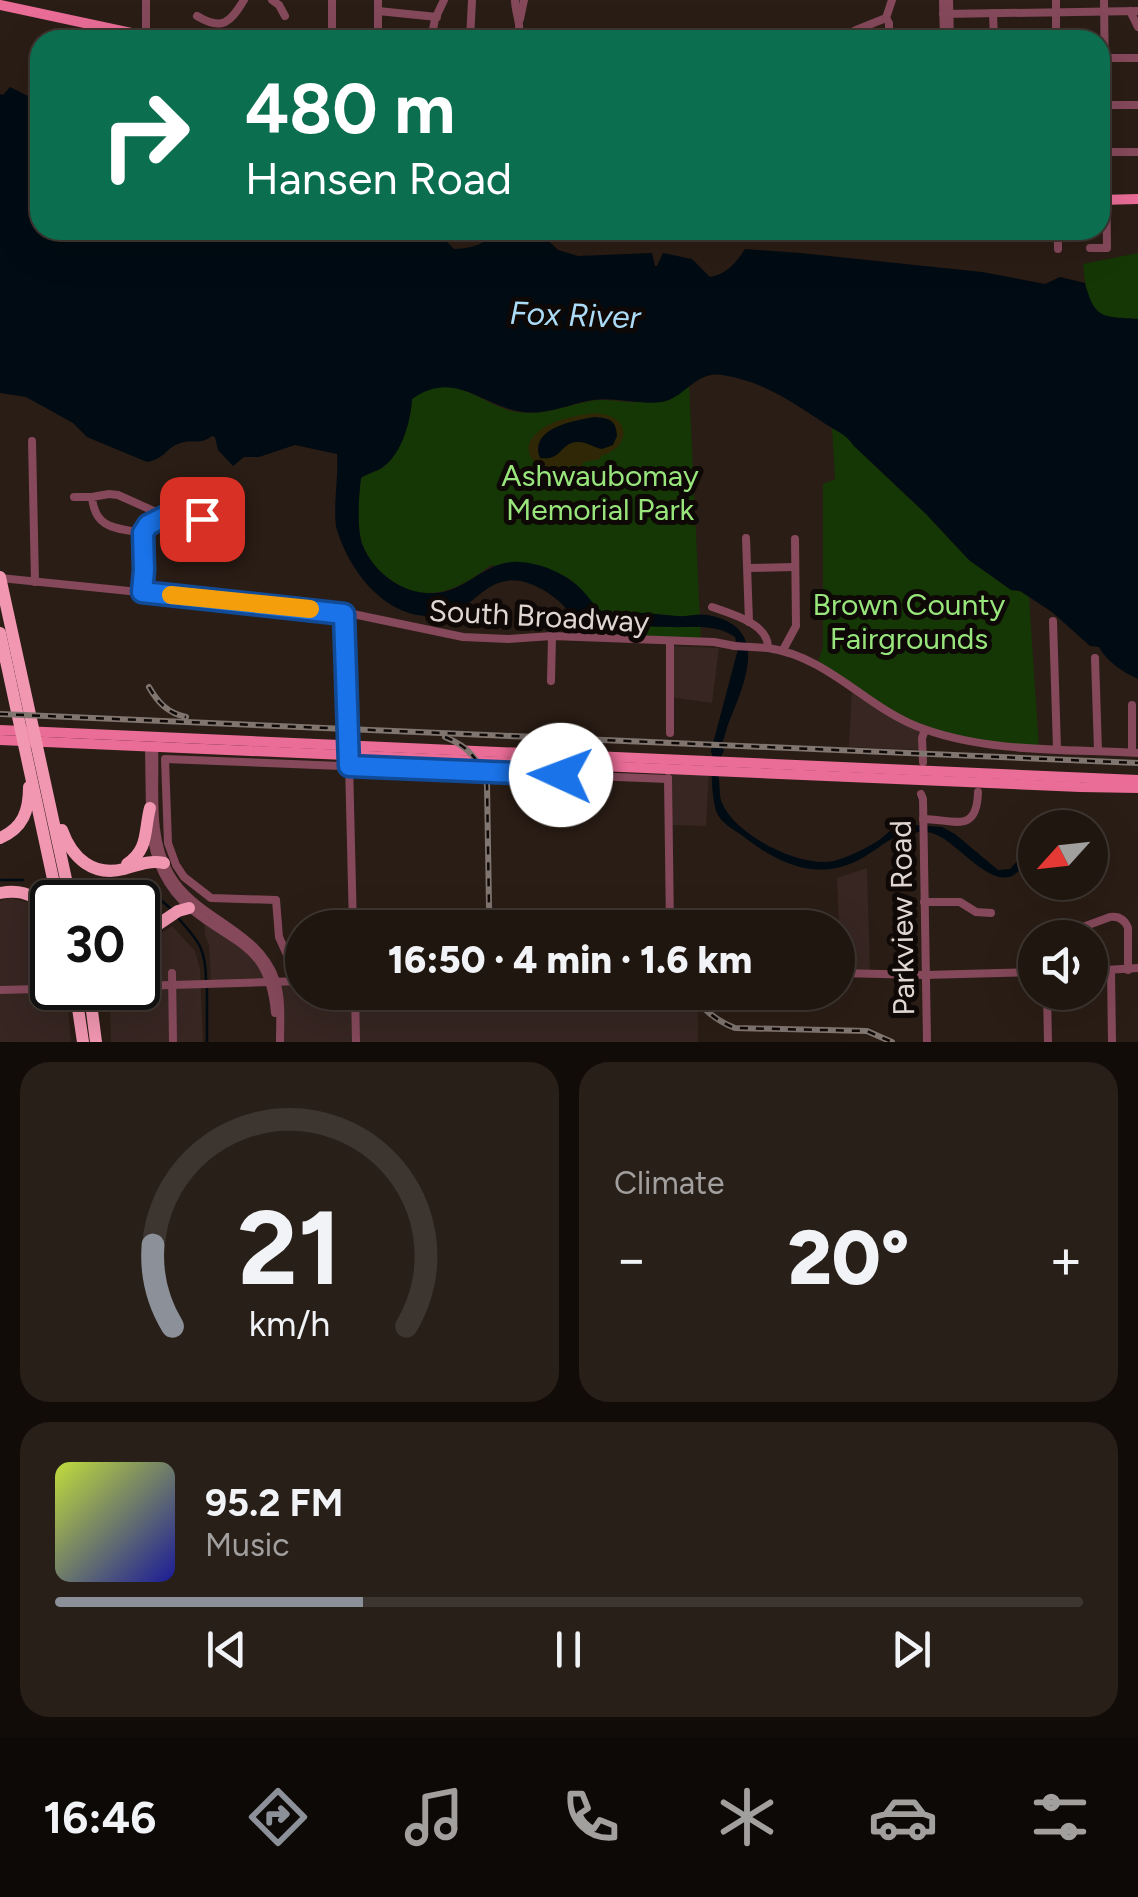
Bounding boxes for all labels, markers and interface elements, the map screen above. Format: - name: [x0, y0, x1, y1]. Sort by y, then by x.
- text: 480 m: [245, 66, 455, 151]
- icon: right: [80, 70, 210, 200]
- text: Hansen Road: [245, 151, 512, 205]
- water label: Fox River: [509, 294, 642, 336]
- park label: Ashwaubomay Memorial Park: [501, 457, 699, 528]
- pin: [160, 477, 245, 562]
- icon: arrive: [175, 492, 230, 547]
- park label: Brown County Fairgrounds: [813, 586, 1006, 657]
- street label: South Broadway: [428, 592, 650, 640]
- position arrow: [509, 723, 613, 827]
- north arrow: [1018, 810, 1108, 900]
- map controls: [1018, 810, 1108, 1010]
- street label: Parkview Road: [882, 820, 922, 1016]
- speed limit sign: 30: [30, 880, 160, 1010]
- button: sound: [1018, 920, 1108, 1010]
- text: 16:50 · 4 min · 1.6 km: [388, 937, 752, 983]
- text: Climate: [614, 1164, 725, 1202]
- text: 21: [237, 1185, 342, 1310]
- text: 20°: [788, 1213, 909, 1303]
- text: −: [614, 1226, 648, 1292]
- text: +: [1049, 1226, 1083, 1292]
- text: km/h: [249, 1302, 330, 1345]
- text: 95.2 FM: [205, 1480, 343, 1526]
- text: Music: [205, 1526, 290, 1564]
- icon: previous: [199, 1622, 254, 1677]
- icon: pause: [541, 1622, 596, 1677]
- icon: next: [884, 1622, 939, 1677]
- icon: directions: [243, 1782, 313, 1852]
- icon: music: [399, 1782, 469, 1852]
- icon: phone: [556, 1782, 626, 1852]
- icon: climate: [712, 1782, 782, 1852]
- icon: car: [868, 1782, 938, 1852]
- icon: filters: [1025, 1782, 1095, 1852]
- text: 16:46: [43, 1790, 156, 1844]

